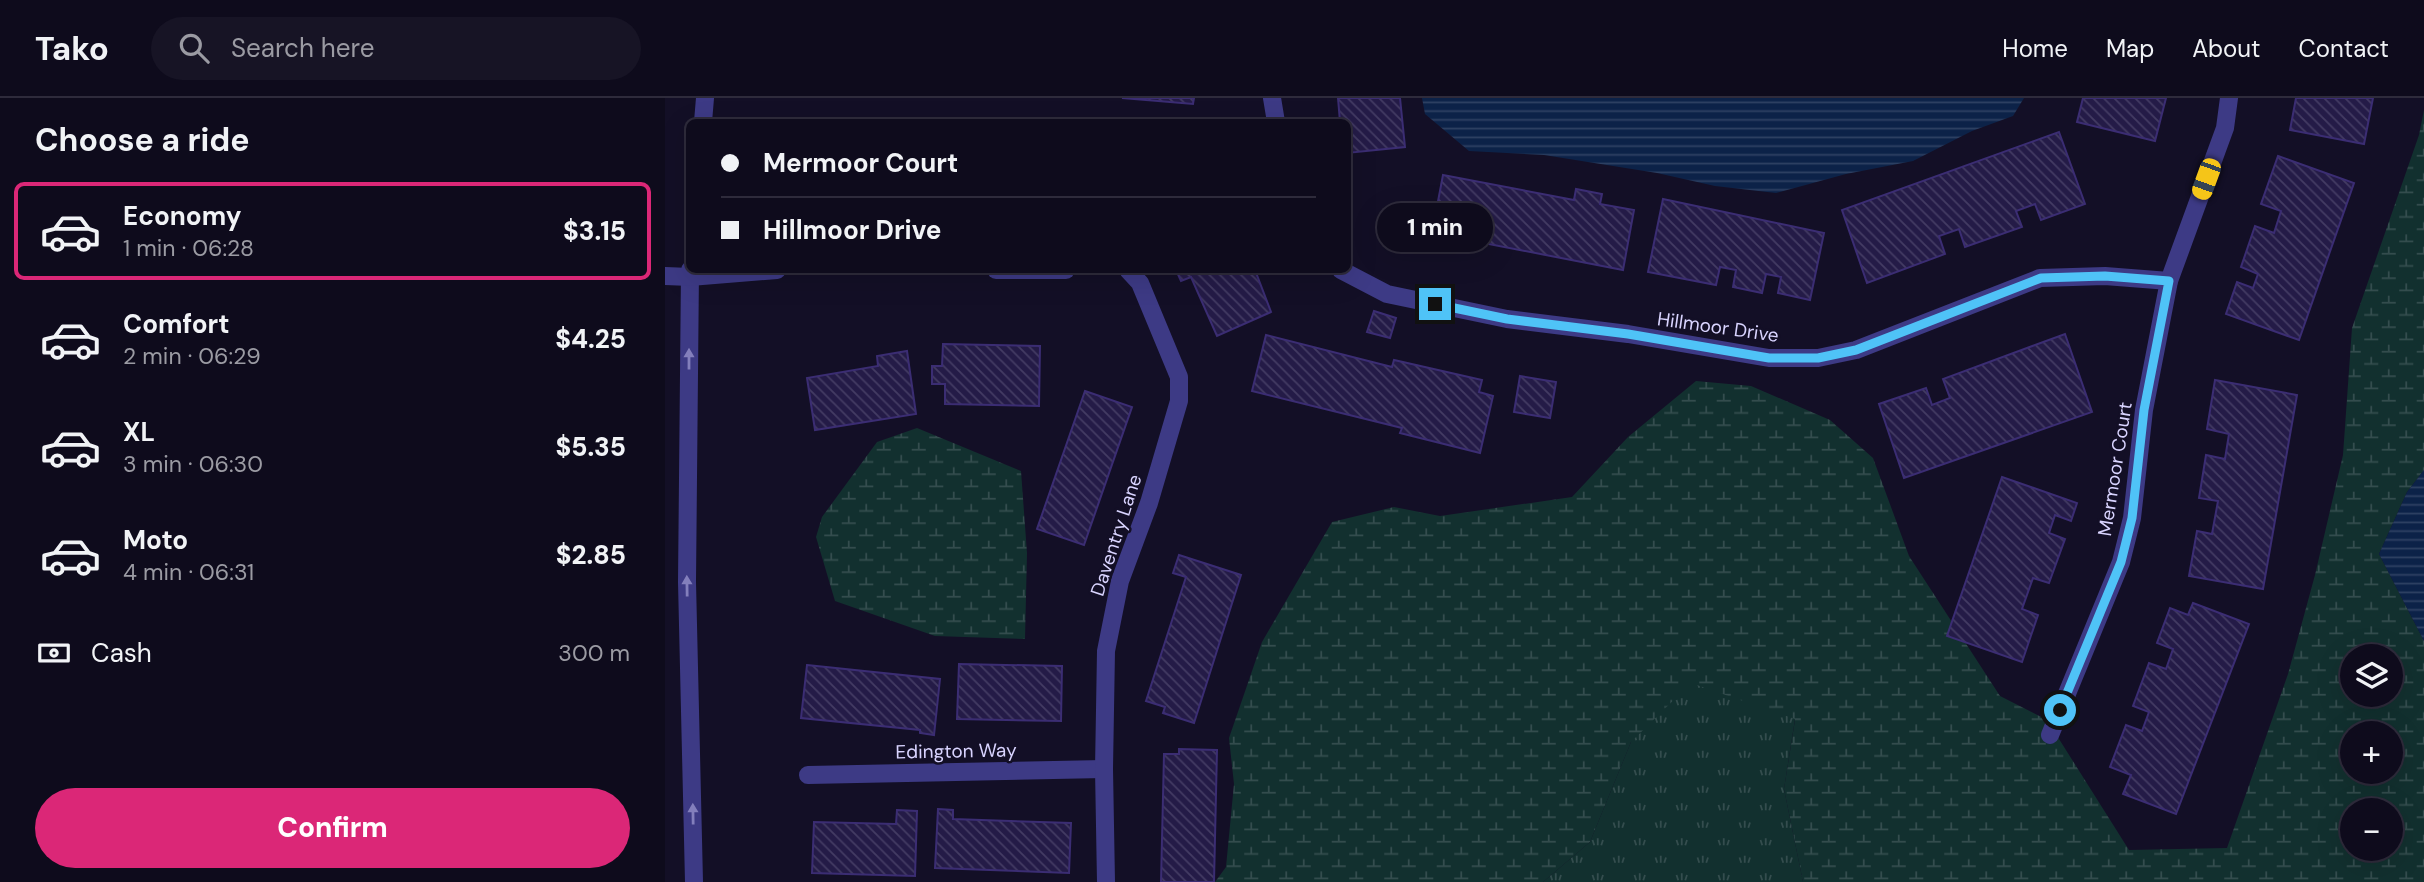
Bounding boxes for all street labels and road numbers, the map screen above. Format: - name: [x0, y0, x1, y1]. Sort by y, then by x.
- street label: Hillmoor Drive: [1656, 306, 1780, 348]
- street label: Mermoor Court: [2092, 400, 2138, 538]
- street label: Daventry Lane: [1085, 471, 1147, 599]
- street label: Edington Way: [895, 737, 1017, 765]

